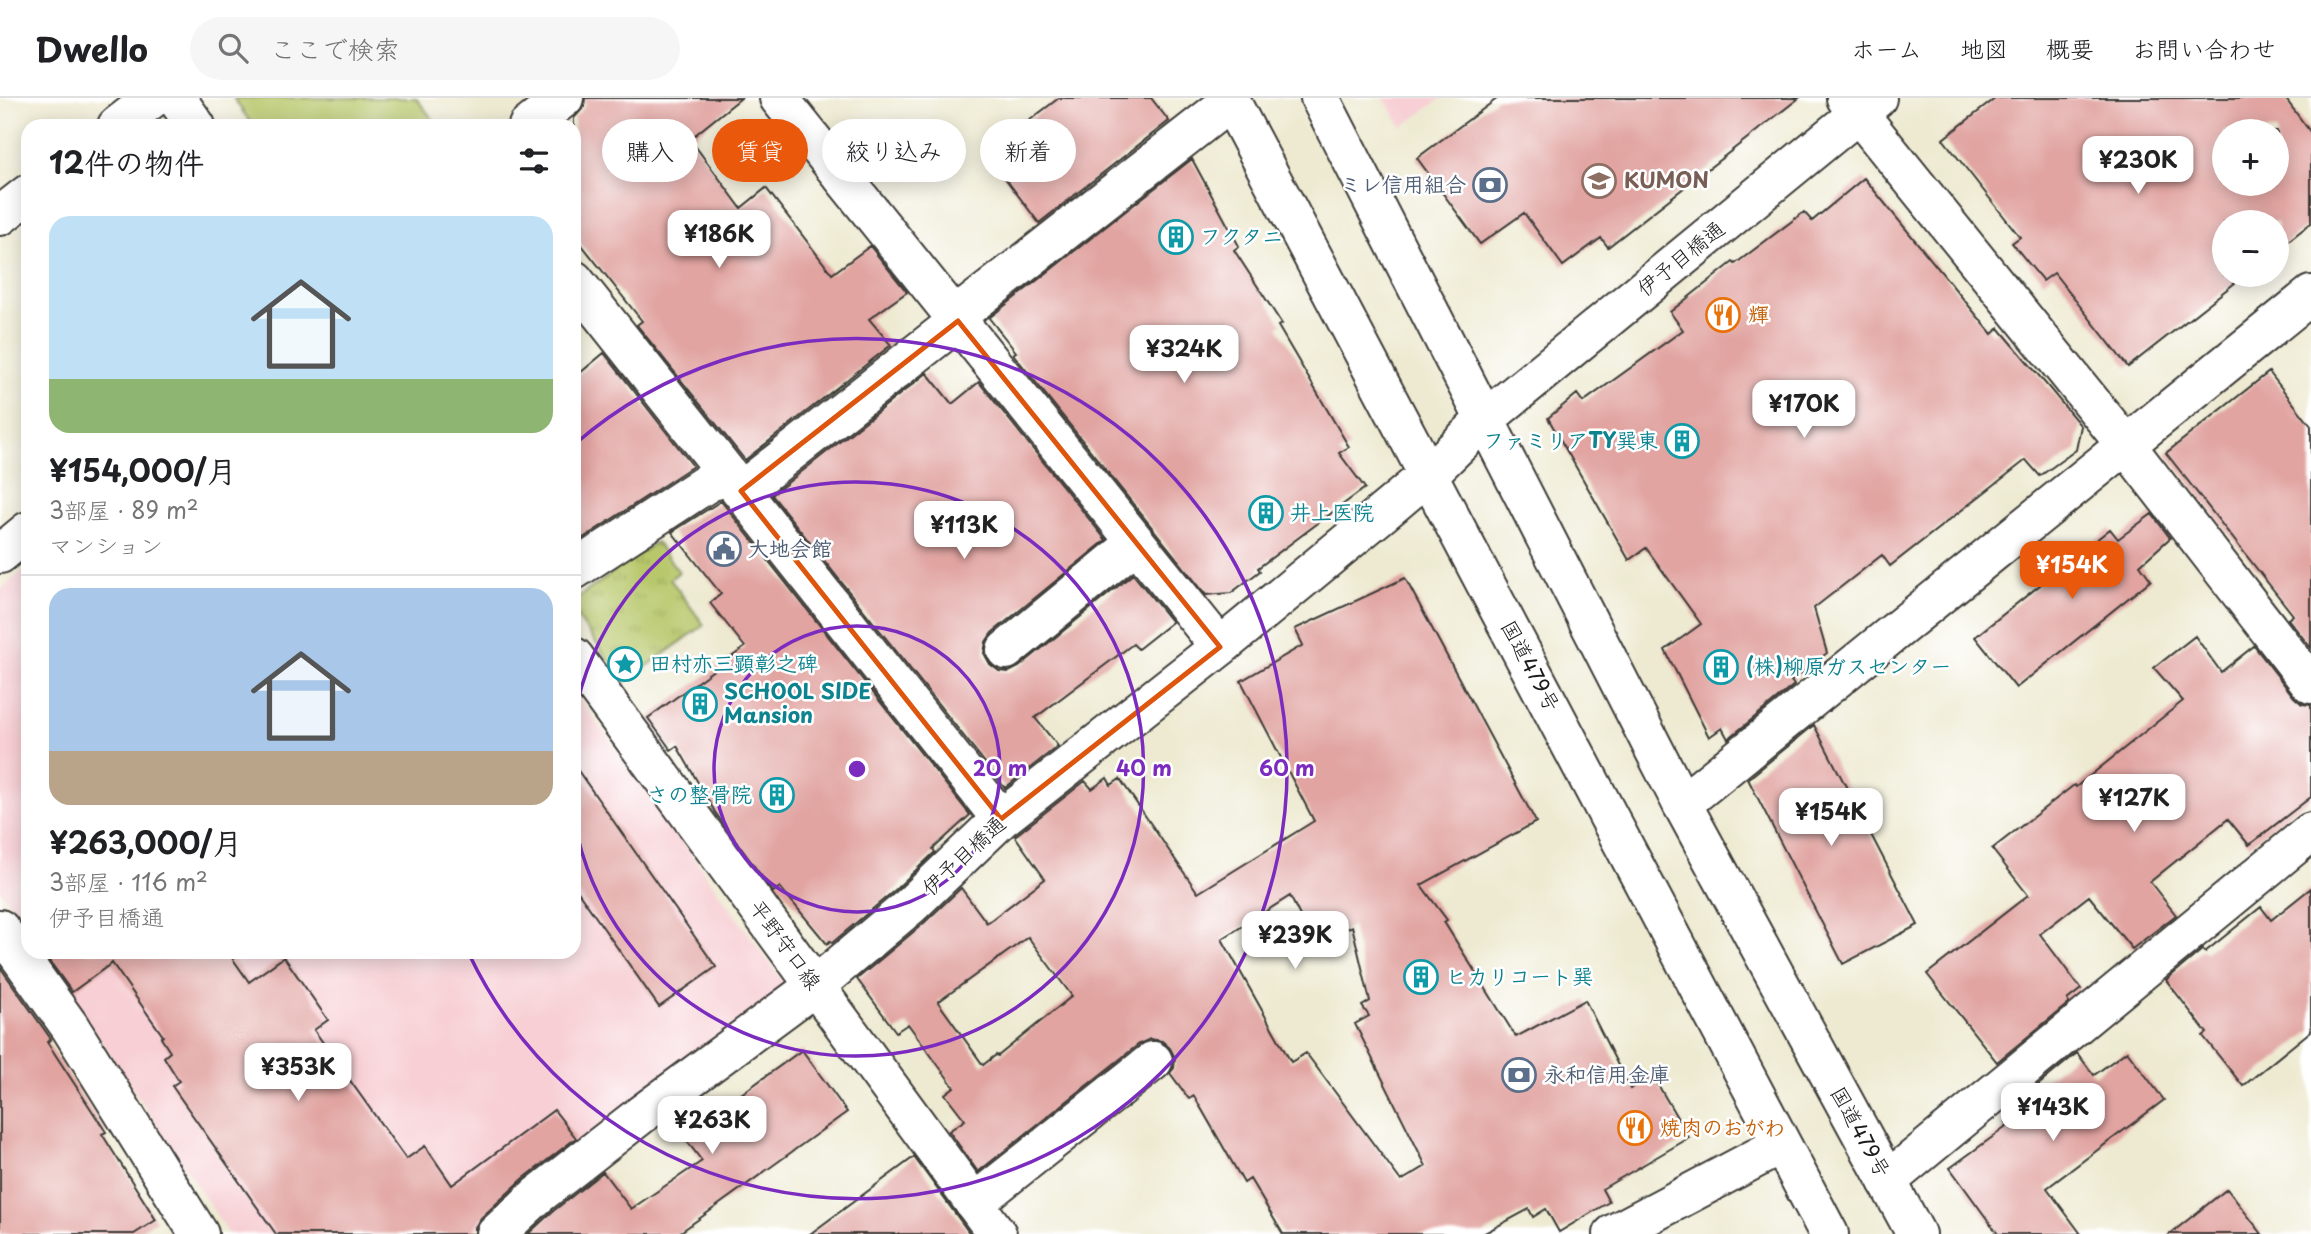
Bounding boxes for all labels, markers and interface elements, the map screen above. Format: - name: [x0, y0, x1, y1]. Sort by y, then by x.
- search box: [190, 17, 680, 80]
- text: Dwello: [35, 23, 148, 73]
- icon: search: [214, 29, 252, 67]
- text: ここで検索: [270, 29, 400, 68]
- text: ホーム: [1851, 30, 1922, 66]
- text: 地図: [1960, 30, 2008, 66]
- text: 概要: [2046, 30, 2094, 66]
- text: お問い合わせ: [2132, 30, 2276, 66]
- chip: 購入: [602, 119, 698, 182]
- chip: 賃貸: [712, 119, 808, 182]
- chip: 絞り込み: [822, 119, 966, 182]
- chip: 新着: [980, 119, 1076, 182]
- map controls: [2212, 119, 2289, 287]
- button: +: [2212, 119, 2289, 196]
- pin: ¥230K: [2089, 136, 2187, 196]
- text: 12件の物件: [49, 139, 204, 184]
- text: ¥230K: [2098, 141, 2178, 176]
- icon: filters: [515, 142, 553, 180]
- school or university icon: KUMON: [1580, 162, 1618, 200]
- place label: KUMON: [1624, 163, 1709, 195]
- bank icon: ミレ信用組合: [1471, 166, 1509, 204]
- place label: ミレ信用組合: [1340, 167, 1466, 199]
- button: −: [2212, 210, 2289, 287]
- pin: ¥186K: [670, 211, 768, 270]
- street label: 伊予目橋通: [1629, 212, 1731, 303]
- text: ¥186K: [684, 215, 754, 250]
- building icon: フクタニ: [1157, 218, 1195, 256]
- place label: フクタニ: [1200, 219, 1283, 251]
- icon: home: [238, 261, 364, 387]
- restaurant icon: 輝: [1704, 296, 1742, 334]
- place label: 輝: [1748, 297, 1769, 329]
- pin: ¥324K: [1135, 326, 1233, 385]
- text: ¥324K: [1146, 330, 1222, 365]
- pin: ¥170K: [1755, 380, 1853, 440]
- text: ¥170K: [1768, 385, 1840, 420]
- building icon: ファミリアTY巽東: [1663, 422, 1701, 460]
- place label: ファミリアTY巽東: [1483, 423, 1658, 455]
- text: ¥154,000/月: [49, 447, 236, 492]
- text: 3部屋 · 89 m²: [49, 492, 199, 527]
- building icon: 井上医院: [1247, 494, 1285, 532]
- place label: 井上医院: [1290, 495, 1374, 527]
- pin: ¥113K: [915, 502, 1013, 561]
- text: ¥113K: [930, 506, 998, 541]
- text: マンション: [49, 527, 163, 562]
- public building icon: 大地会館: [705, 530, 743, 568]
- place label: 大地会館: [748, 531, 832, 563]
- pin: ¥154K: [2023, 542, 2121, 601]
- text: ¥154K: [2036, 546, 2108, 581]
- street label: 国道479号: [1494, 613, 1569, 717]
- icon: home: [238, 633, 364, 759]
- place icon: 田村亦三顕彰之碑: [606, 645, 644, 683]
- place label: 田村亦三顕彰之碑: [650, 646, 818, 678]
- building icon: (株)柳原ガスセンター: [1702, 648, 1740, 686]
- place label: (株)柳原ガスセンター: [1746, 649, 1951, 681]
- place label: SCHOOL SIDE Mansion: [724, 674, 872, 730]
- building icon: SCHOOL SIDE Mansion: [681, 685, 719, 723]
- text: 20 m: [973, 751, 1027, 783]
- text: 40 m: [1116, 751, 1172, 783]
- text: 60 m: [1259, 751, 1315, 783]
- centre of rings: [845, 757, 869, 781]
- pin: ¥127K: [2085, 774, 2183, 834]
- building icon: さの整骨院: [758, 776, 796, 814]
- place label: さの整骨院: [647, 777, 752, 809]
- text: ¥127K: [2098, 779, 2170, 814]
- pin: ¥154K: [1782, 788, 1880, 848]
- text: ¥154K: [1795, 793, 1867, 828]
- street label: 伊予目橋通: [913, 807, 1012, 902]
- text: ¥263,000/月: [49, 819, 242, 864]
- text: 3部屋 · 116 m²: [49, 864, 208, 899]
- street label: 平野守口線: [743, 892, 830, 996]
- text: 伊予目橋通: [49, 899, 164, 934]
- pin: ¥239K: [1246, 912, 1344, 971]
- text: ¥239K: [1258, 916, 1332, 951]
- building icon: ヒカリコート巽: [1402, 958, 1440, 996]
- place label: ヒカリコート巽: [1446, 959, 1593, 991]
- pin: ¥353K: [249, 1044, 347, 1103]
- text: ¥353K: [260, 1048, 336, 1083]
- bank icon: 永和信用金庫: [1500, 1056, 1538, 1094]
- place label: 永和信用金庫: [1544, 1057, 1670, 1089]
- street label: 国道479号: [1824, 1080, 1900, 1183]
- pin: ¥143K: [2004, 1084, 2102, 1143]
- text: ¥143K: [2017, 1088, 2089, 1123]
- pin: ¥263K: [663, 1096, 761, 1156]
- text: ¥263K: [673, 1101, 751, 1136]
- restaurant icon: 焼肉のおがわ: [1616, 1109, 1654, 1147]
- place label: 焼肉のおがわ: [1660, 1110, 1786, 1142]

